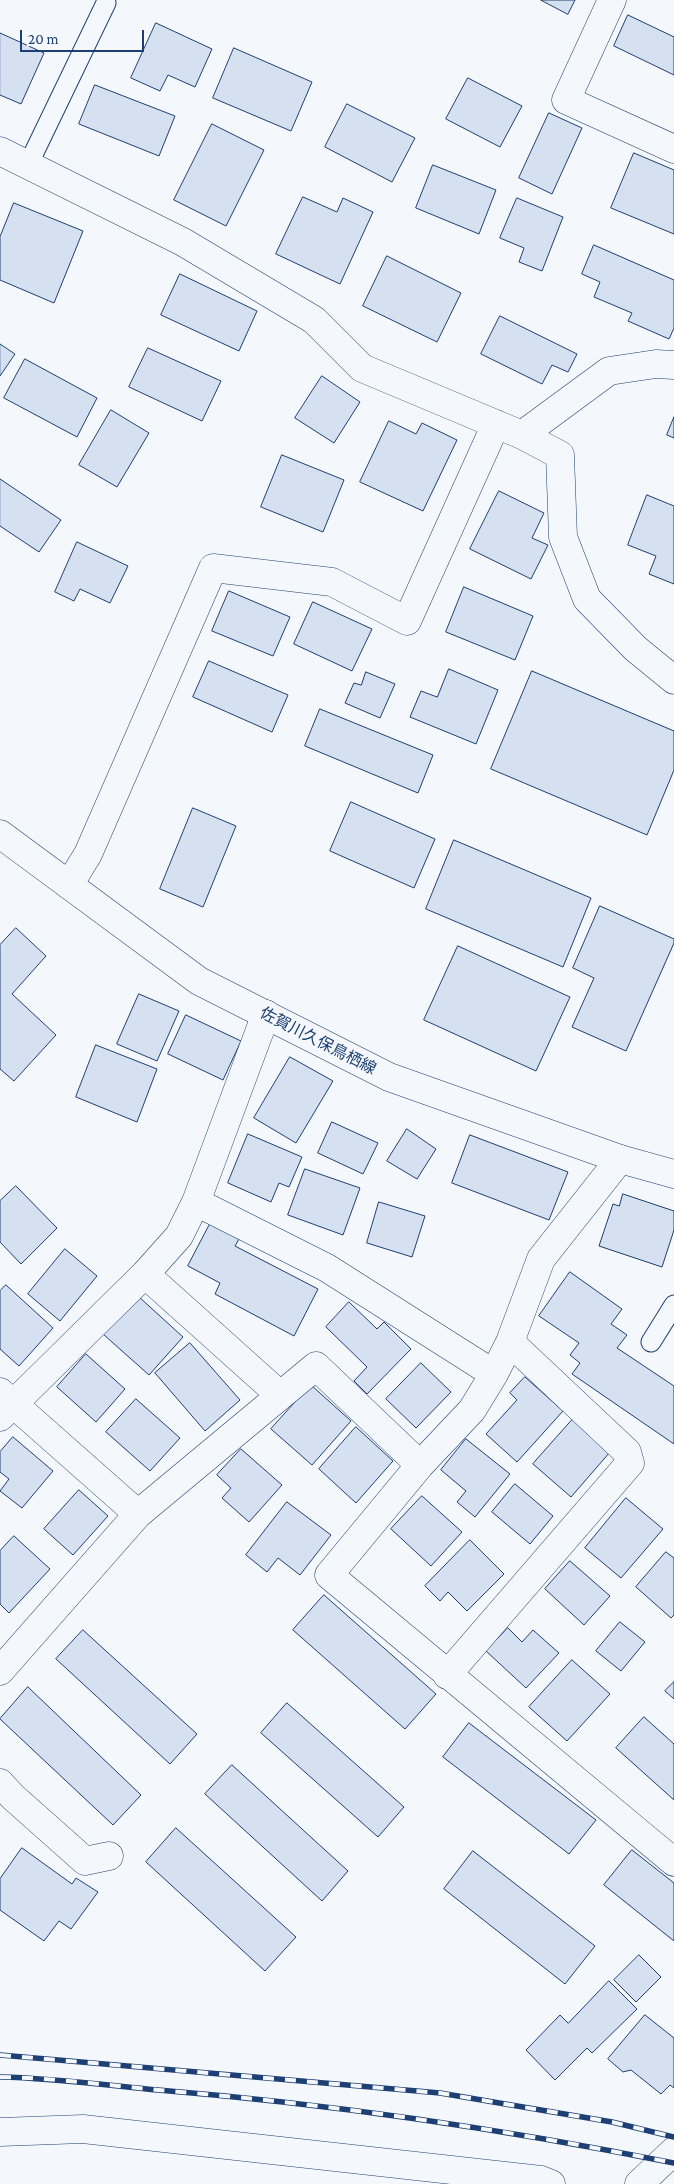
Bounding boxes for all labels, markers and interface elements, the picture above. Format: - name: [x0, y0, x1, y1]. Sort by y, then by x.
- scale bar: [22, 20, 146, 52]
- text: 20 m: [28, 31, 59, 47]
- street label: 佐賀川久保鳥栖線: [257, 1003, 379, 1079]

